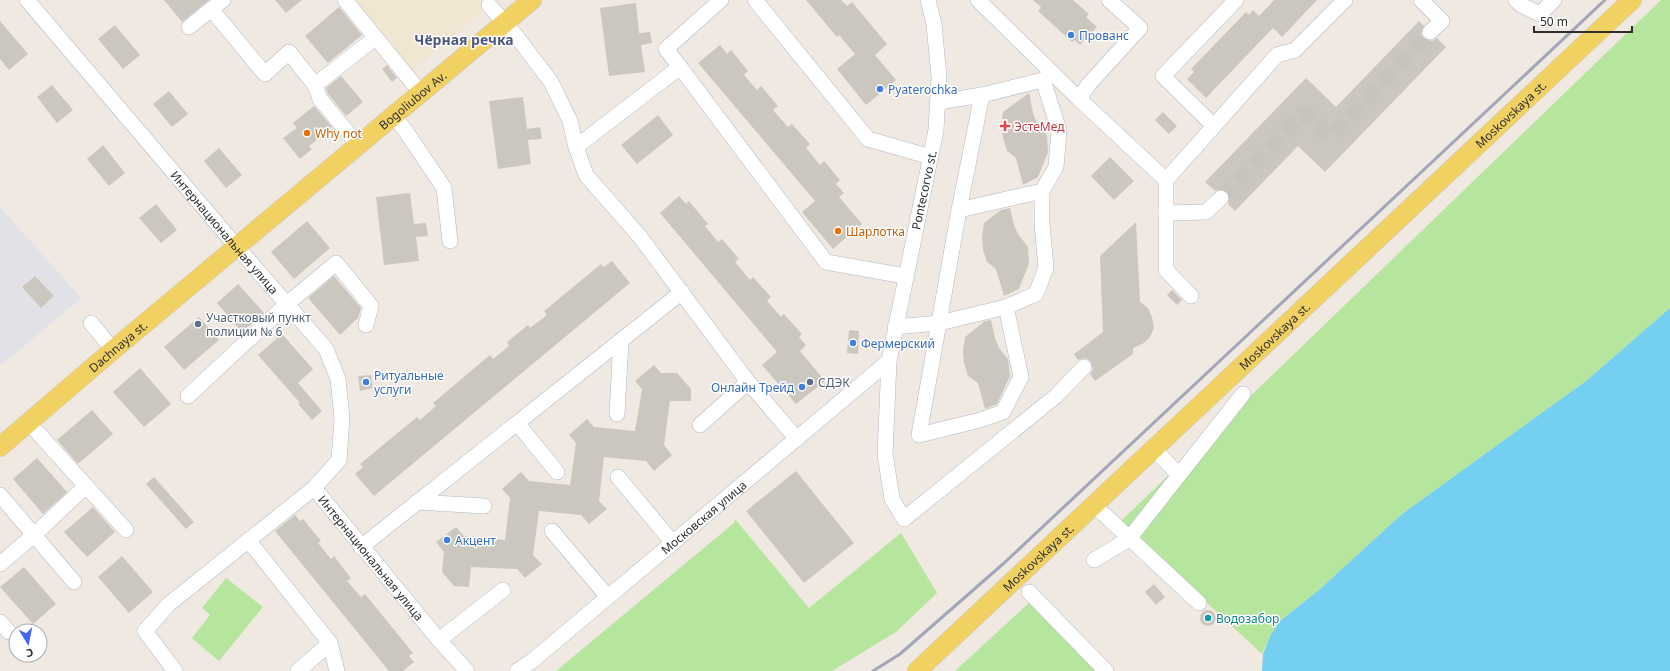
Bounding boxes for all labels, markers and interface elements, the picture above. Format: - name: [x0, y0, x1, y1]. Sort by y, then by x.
- scale bar: [1534, 8, 1632, 34]
- text: 50 m: [1540, 13, 1568, 30]
- place label: Прованс: [1079, 27, 1129, 44]
- district label: Чёрная речка: [414, 30, 514, 49]
- marker: Прованс: [1066, 30, 1076, 40]
- street label: Bogoliubov Av.: [375, 67, 450, 133]
- street label: Moskovskaya st.: [1471, 76, 1550, 152]
- place label: Pyaterochka: [888, 81, 958, 98]
- marker: Pyaterochka: [875, 84, 885, 94]
- place label: ЭстеМед: [1014, 118, 1065, 135]
- marker: ЭстеМед: [999, 120, 1011, 132]
- place label: Why not: [315, 125, 362, 142]
- marker: Why not: [302, 128, 312, 138]
- street label: Pontecorvo st.: [907, 149, 941, 231]
- street label: Интернациональная улица: [167, 167, 283, 298]
- place label: Шарлотка: [846, 223, 905, 240]
- marker: Шарлотка: [833, 226, 843, 236]
- street label: Moskovskaya st.: [1235, 298, 1314, 373]
- place label: Участковый пункт полиции № 6: [206, 309, 311, 340]
- street label: Dachnaya st.: [85, 316, 151, 376]
- marker: Участковый пункт полиции № 6: [193, 319, 203, 329]
- place label: Фермерский: [861, 335, 935, 352]
- marker: Фермерский: [848, 338, 858, 348]
- place label: Ритуальные услуги: [374, 367, 444, 398]
- place label: СДЭК: [818, 374, 850, 391]
- marker: Ритуальные услуги: [361, 377, 371, 387]
- marker: СДЭК: [805, 377, 815, 387]
- place label: Онлайн Трейд: [711, 379, 795, 396]
- marker: Онлайн Трейд: [797, 382, 807, 392]
- street label: Московская улица: [657, 476, 750, 558]
- street label: Интернациональная улица: [315, 491, 428, 624]
- street label: Moskovskaya st.: [999, 520, 1077, 595]
- place label: Акцент: [455, 532, 496, 549]
- marker: Акцент: [442, 535, 452, 545]
- place label: Водозабор: [1216, 610, 1279, 627]
- marker: Водозабор: [1203, 613, 1213, 623]
- north arrow: [8, 623, 48, 663]
- text: С: [25, 645, 35, 661]

